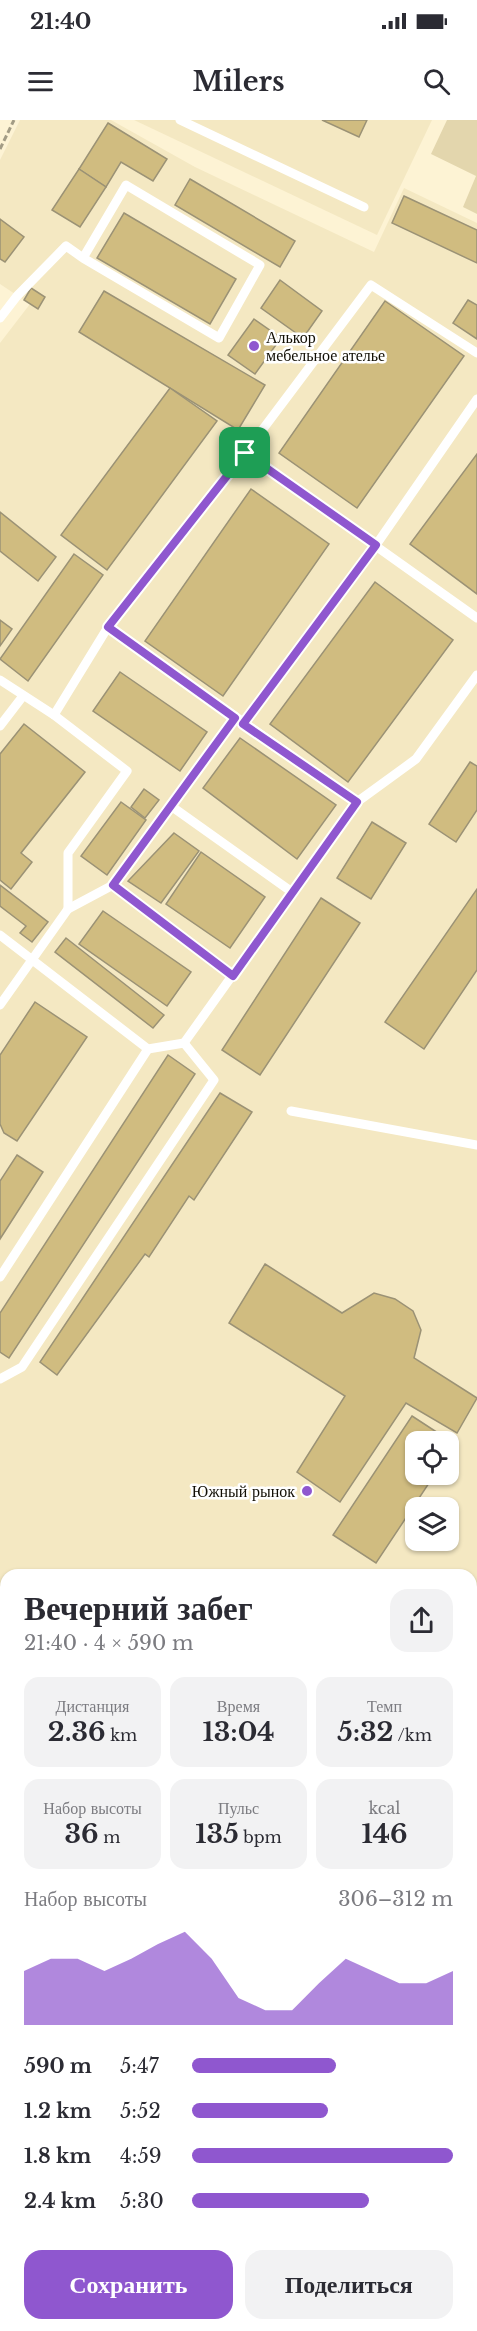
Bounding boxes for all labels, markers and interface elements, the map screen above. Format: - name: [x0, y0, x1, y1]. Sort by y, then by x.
- text: 21:40: [30, 8, 91, 35]
- icon: menu: [24, 65, 57, 98]
- text: Milers: [192, 65, 285, 98]
- icon: search: [420, 65, 453, 98]
- place label: Алькор мебельное ателье: [266, 327, 385, 365]
- marker: Алькор мебельное ателье: [247, 339, 261, 353]
- pin: [219, 427, 270, 478]
- icon: arrive: [228, 436, 261, 469]
- map controls: [405, 1431, 459, 1551]
- button: locate: [405, 1431, 459, 1485]
- place label: Южный рынок: [192, 1481, 295, 1501]
- marker: Южный рынок: [300, 1484, 314, 1498]
- button: layers: [405, 1497, 459, 1551]
- text: Вечерний забег: [24, 1588, 253, 1629]
- button: share: [390, 1589, 453, 1652]
- text: 21:40 · 4 × 590 m: [24, 1631, 193, 1655]
- text: Дистанция: [56, 1696, 129, 1716]
- text: Время: [217, 1696, 260, 1716]
- text: Темп: [367, 1696, 402, 1716]
- text: 2.36: [48, 1716, 106, 1748]
- text: 13:04: [202, 1716, 275, 1748]
- text: 5:32: [337, 1716, 394, 1748]
- text: km: [106, 1725, 137, 1745]
- text: /km: [394, 1725, 432, 1745]
- text: Набор высоты: [43, 1798, 142, 1818]
- text: Пульс: [218, 1798, 259, 1818]
- text: kcal: [369, 1798, 400, 1818]
- text: 36: [65, 1818, 99, 1850]
- text: 135: [195, 1818, 239, 1850]
- text: 146: [361, 1818, 408, 1850]
- text: m: [99, 1827, 120, 1847]
- text: bpm: [239, 1827, 282, 1847]
- text: Набор высоты: [24, 1887, 147, 1911]
- text: 306–312 m: [338, 1887, 453, 1911]
- text: 590 m: [24, 2054, 92, 2078]
- text: 5:47: [120, 2054, 159, 2078]
- text: 1.2 km: [24, 2099, 92, 2123]
- text: 5:52: [120, 2099, 161, 2123]
- text: 1.8 km: [24, 2144, 91, 2168]
- text: 4:59: [120, 2144, 162, 2168]
- text: 2.4 km: [24, 2189, 96, 2213]
- text: 5:30: [120, 2189, 164, 2213]
- button: Сохранить: [24, 2250, 233, 2319]
- button: Поделиться: [245, 2250, 453, 2319]

